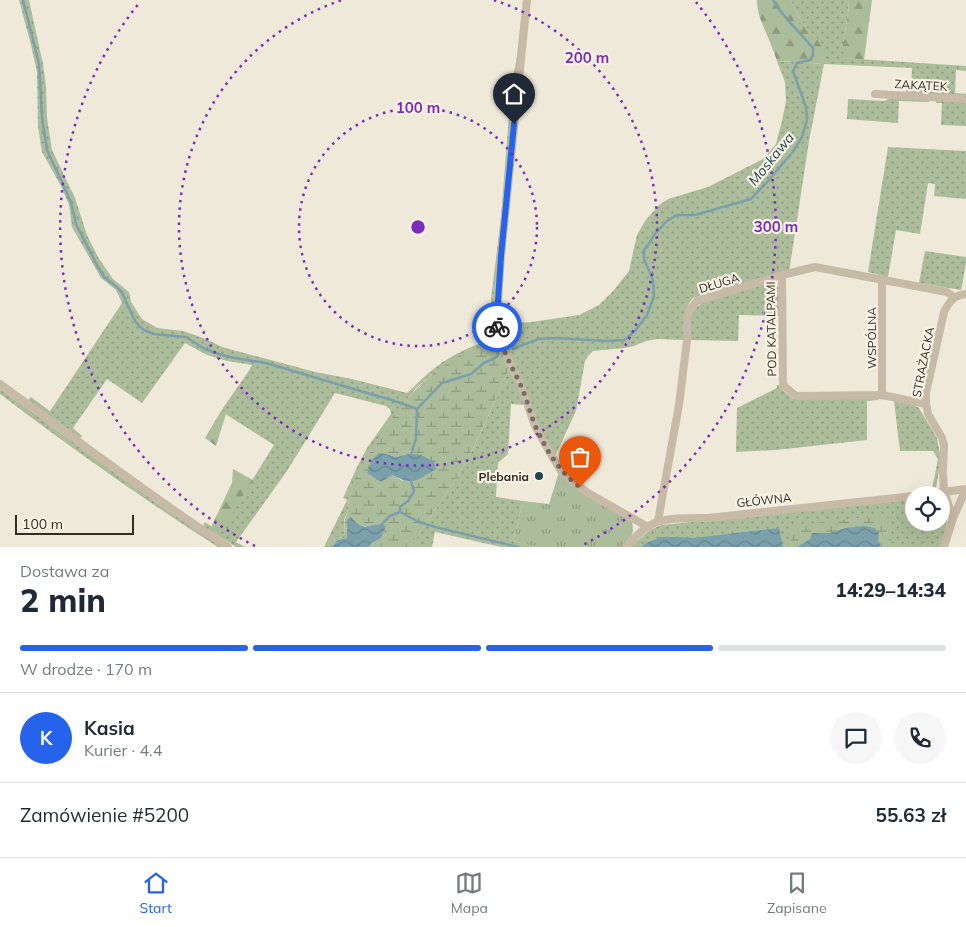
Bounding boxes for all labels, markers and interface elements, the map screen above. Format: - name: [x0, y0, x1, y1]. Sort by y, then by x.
- text: 200 m: [565, 48, 609, 67]
- pin: [493, 73, 535, 124]
- street label: ZAKĄTEK: [894, 76, 948, 94]
- icon: home: [500, 80, 528, 108]
- text: 100 m: [396, 98, 440, 117]
- water label: Moskawa: [744, 129, 798, 189]
- text: 300 m: [754, 217, 798, 236]
- centre of rings: [409, 218, 427, 236]
- street label: DŁUGA: [697, 270, 741, 296]
- street label: POD KATALPAMI: [763, 281, 779, 377]
- courier: [472, 302, 522, 352]
- street label: WSPÓLNA: [864, 307, 879, 369]
- icon: bike: [483, 313, 511, 341]
- street label: STRAŻACKA: [909, 325, 937, 398]
- pin: [559, 436, 601, 487]
- icon: bag: [566, 443, 594, 471]
- place label: Plebania: [479, 469, 529, 484]
- marker: Plebania: [533, 470, 545, 482]
- map controls: [905, 486, 950, 531]
- button: locate: [905, 486, 950, 531]
- street label: GŁÓWNA: [736, 490, 792, 510]
- scale bar: [15, 512, 134, 535]
- text: 100 m: [22, 515, 63, 533]
- text: Dostawa za: [20, 561, 109, 581]
- text: 14:29–14:34: [835, 578, 946, 602]
- text: 2 min: [20, 580, 106, 620]
- text: W drodze · 170 m: [20, 659, 152, 679]
- button: chat: [830, 712, 882, 764]
- button: phone: [894, 712, 946, 764]
- text: Kasia: [84, 716, 135, 740]
- text: K: [40, 726, 52, 750]
- text: Kurier · 4.4: [84, 740, 162, 760]
- text: Zamówienie #5200: [20, 803, 189, 827]
- text: 55.63 zł: [876, 803, 946, 827]
- tab: Start: [139, 869, 172, 917]
- tab: Mapa: [451, 869, 488, 917]
- tab: Zapisane: [767, 869, 827, 917]

